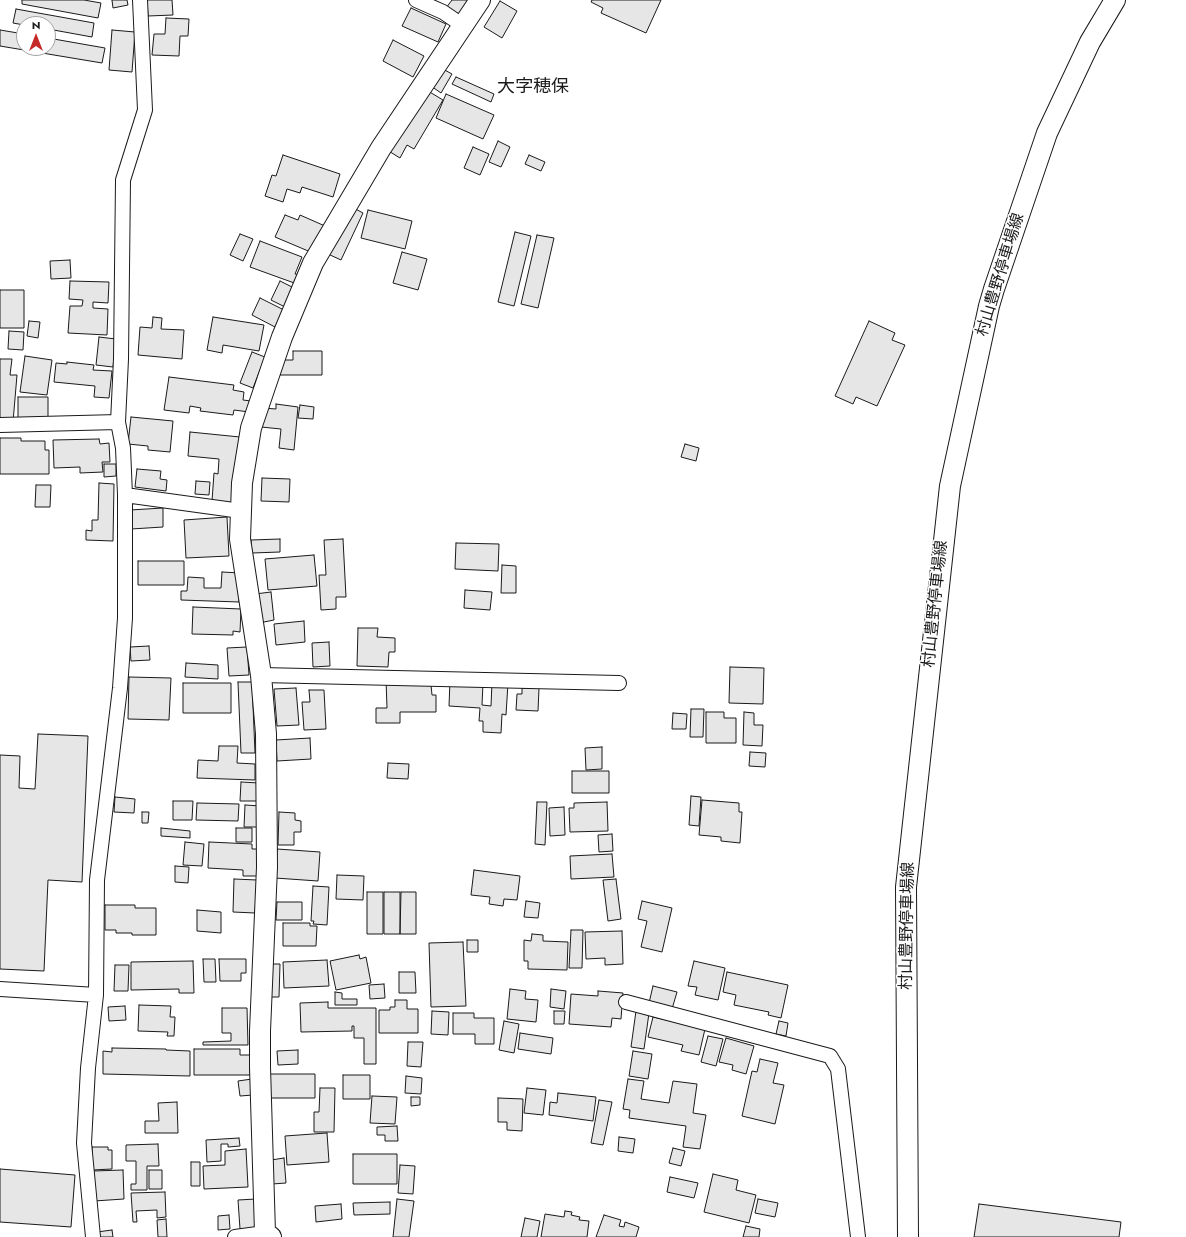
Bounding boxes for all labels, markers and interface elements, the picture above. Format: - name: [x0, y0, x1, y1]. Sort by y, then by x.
- north arrow: [16, 16, 56, 56]
- text: N: [32, 17, 40, 33]
- district label: 大字穂保: [497, 77, 569, 99]
- street label: 村山豊野停車場線: [973, 211, 1029, 339]
- street label: 村山豊野停車場線: [920, 539, 952, 669]
- street label: 村山豊野停車場線: [897, 862, 919, 990]

